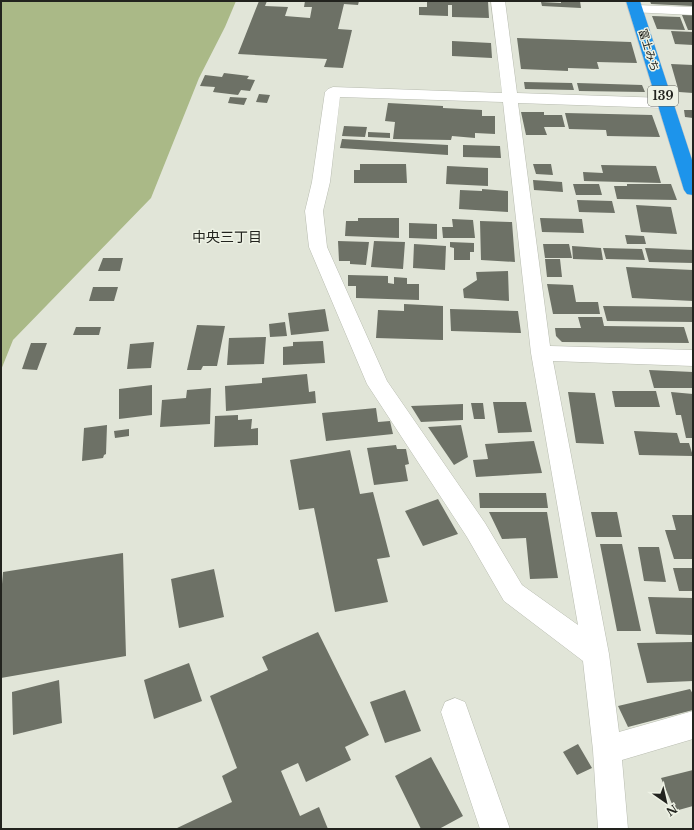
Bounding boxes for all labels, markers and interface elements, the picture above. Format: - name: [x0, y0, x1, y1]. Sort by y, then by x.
- street label: 富士みち: [636, 27, 662, 73]
- road number: 139: [648, 86, 678, 106]
- district label: 中央三丁目: [192, 228, 262, 246]
- north arrow: [646, 782, 686, 822]
- text: N: [663, 802, 680, 819]

